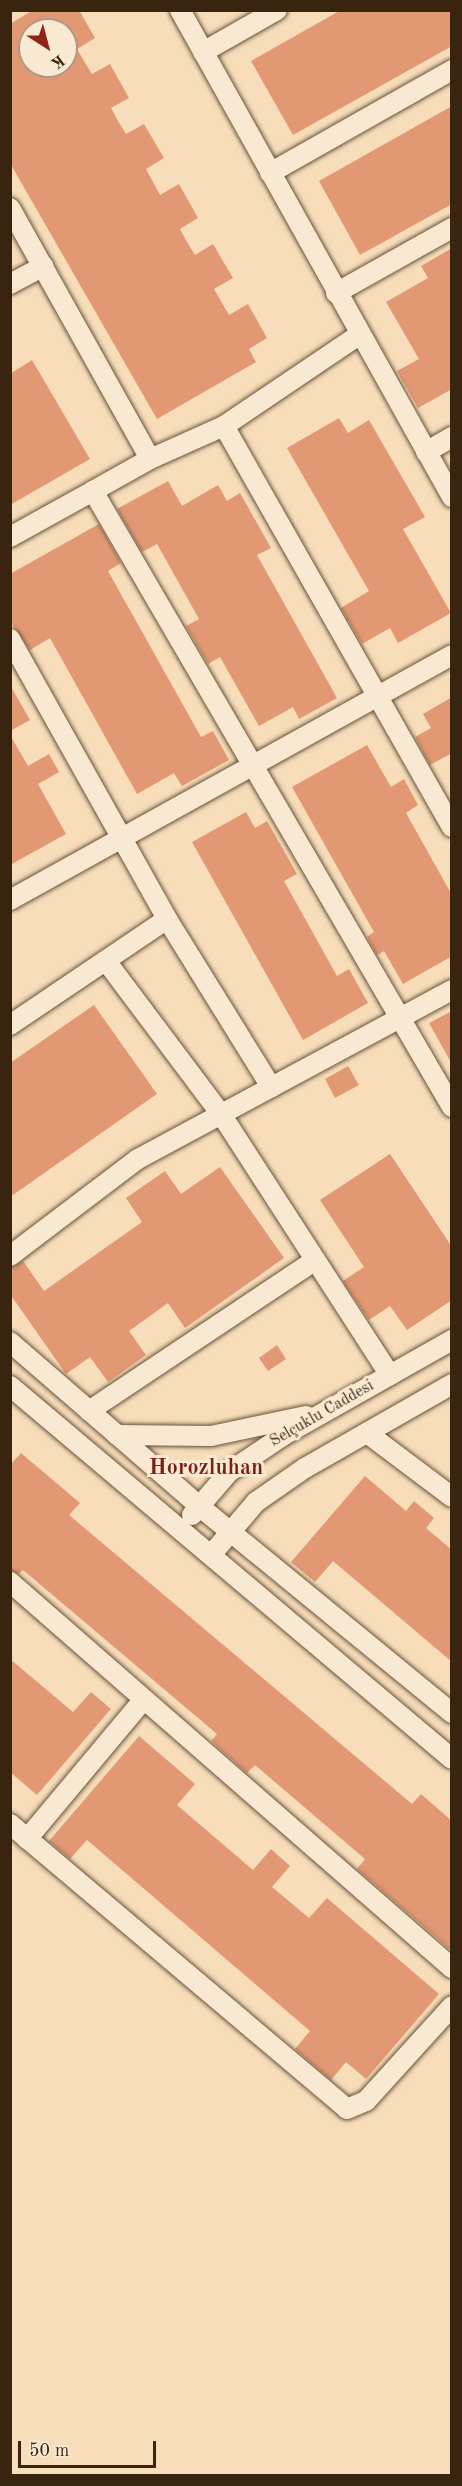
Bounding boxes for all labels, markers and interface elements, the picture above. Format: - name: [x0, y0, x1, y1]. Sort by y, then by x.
- north arrow: [18, 18, 78, 78]
- text: K: [48, 51, 67, 71]
- street label: Selçuklu Caddesi: [267, 1377, 377, 1451]
- district label: Horozluhan: [149, 1456, 263, 1482]
- scale bar: [21, 2429, 159, 2467]
- text: 50 m: [29, 2442, 69, 2460]

